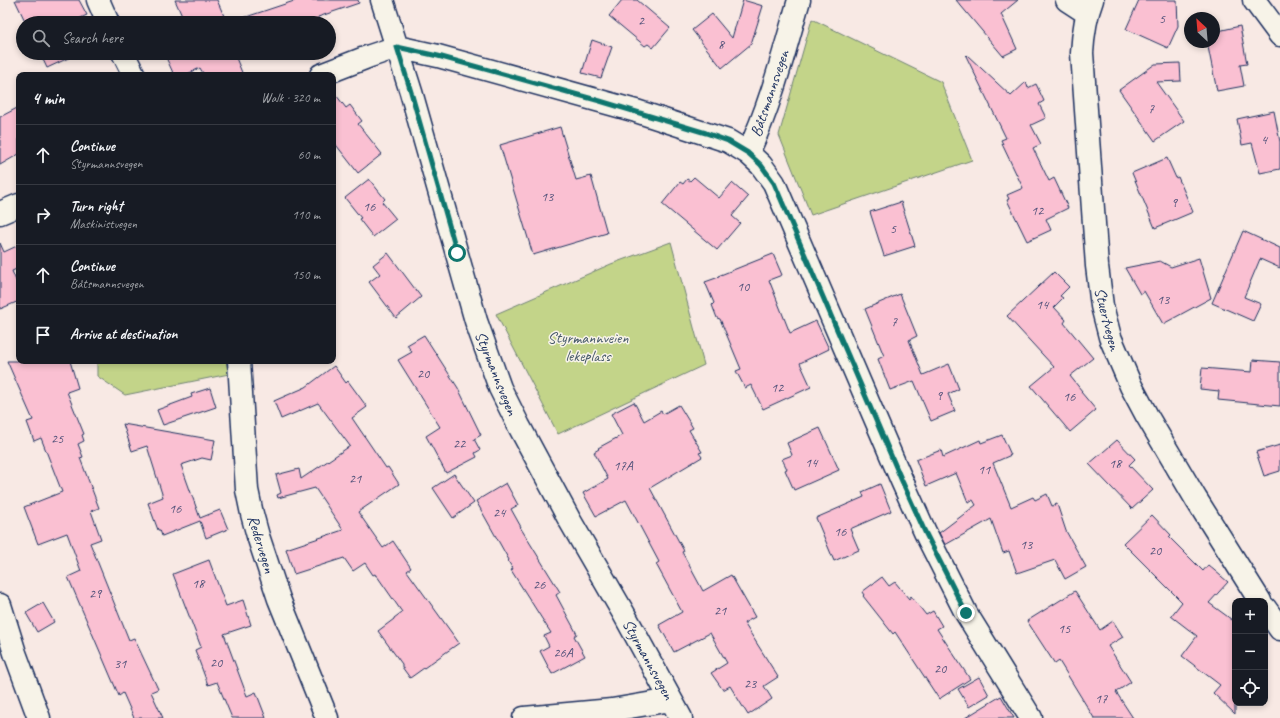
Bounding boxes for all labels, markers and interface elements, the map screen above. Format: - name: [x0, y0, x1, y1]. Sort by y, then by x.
- house number: 5: [1159, 10, 1166, 27]
- house number: 2: [638, 12, 646, 29]
- north arrow: [1184, 12, 1220, 48]
- search box: [16, 16, 336, 60]
- icon: search: [30, 27, 52, 49]
- text: Search here: [62, 29, 123, 48]
- house number: 8: [718, 36, 726, 53]
- street label: Båtsmannsvegen: [746, 47, 794, 139]
- text: 4 min: [32, 88, 65, 109]
- text: Walk · 320 m: [261, 90, 320, 106]
- house number: 7: [1148, 100, 1155, 117]
- house number: 4: [1261, 131, 1269, 148]
- text: Continue: [70, 137, 115, 156]
- icon: ahead: [32, 144, 54, 166]
- text: 60 m: [298, 147, 320, 163]
- text: Styrmannsvegen: [70, 156, 142, 172]
- house number: 13: [541, 188, 555, 205]
- house number: 9: [1171, 194, 1179, 211]
- text: Turn right: [70, 197, 123, 216]
- house number: 16: [363, 198, 376, 215]
- house number: 12: [1031, 202, 1045, 219]
- icon: right: [32, 204, 54, 226]
- text: 110 m: [292, 207, 320, 223]
- text: Maskinistvegen: [70, 216, 137, 232]
- house number: 5: [890, 220, 897, 237]
- route start: [448, 244, 466, 262]
- text: Continue: [70, 257, 115, 276]
- icon: ahead: [32, 264, 54, 286]
- text: 150 m: [292, 267, 320, 283]
- text: Båtsmannsvegen: [70, 276, 144, 292]
- house number: 10: [737, 278, 751, 295]
- street label: Stuertvegen: [1090, 286, 1125, 354]
- house number: 13: [1157, 291, 1171, 308]
- house number: 14: [1036, 296, 1050, 313]
- house number: 7: [891, 313, 898, 330]
- icon: arrive: [32, 324, 54, 346]
- text: Arrive at destination: [70, 325, 177, 344]
- street label: Styrmannsvegen: [470, 328, 522, 419]
- park label: Styrmannveien lekeplass: [548, 328, 629, 366]
- house number: 20: [417, 365, 431, 382]
- house number: 12: [771, 379, 785, 396]
- house number: 9: [936, 387, 944, 404]
- house number: 16: [1063, 388, 1076, 405]
- house number: 25: [51, 430, 64, 447]
- house number: 22: [453, 435, 467, 452]
- house number: 14: [805, 454, 819, 471]
- house number: 18: [1109, 455, 1123, 472]
- house number: 17A: [613, 457, 634, 474]
- house number: 11: [978, 461, 991, 478]
- house number: 21: [349, 470, 362, 487]
- house number: 16: [169, 500, 182, 517]
- house number: 24: [493, 504, 507, 521]
- street label: Redervegen: [243, 513, 280, 576]
- house number: 16: [834, 523, 847, 540]
- house number: 13: [1020, 536, 1034, 553]
- house number: 20: [1149, 542, 1163, 559]
- house number: 18: [192, 575, 206, 592]
- house number: 26: [533, 576, 546, 593]
- house number: 29: [89, 585, 103, 602]
- map controls: [1232, 598, 1268, 706]
- button: +: [1232, 598, 1268, 634]
- house number: 21: [714, 602, 727, 619]
- route end: [957, 604, 975, 622]
- street label: Styrmannsvegen: [618, 616, 679, 704]
- house number: 15: [1058, 620, 1071, 637]
- button: −: [1232, 634, 1268, 670]
- house number: 26A: [553, 644, 574, 661]
- house number: 20: [210, 654, 224, 671]
- house number: 31: [114, 655, 127, 672]
- house number: 20: [934, 660, 948, 677]
- button: locate: [1232, 670, 1268, 706]
- house number: 23: [744, 675, 758, 692]
- house number: 17: [1095, 690, 1108, 707]

